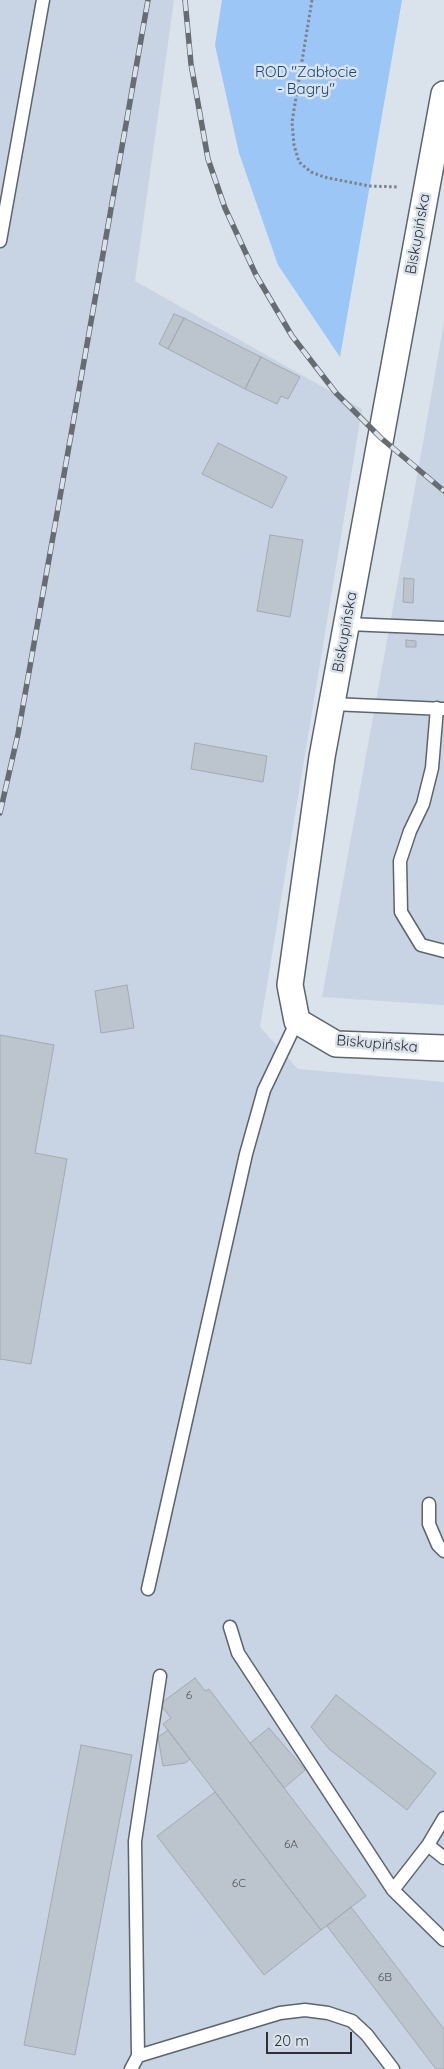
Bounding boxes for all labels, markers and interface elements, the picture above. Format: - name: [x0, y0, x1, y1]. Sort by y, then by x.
- park label: ROD "Zabłocie - Bagry": [255, 63, 357, 98]
- street label: Biskupińska: [402, 192, 434, 276]
- street label: Biskupińska: [329, 590, 361, 674]
- street label: Biskupińska: [336, 1031, 418, 1057]
- house number: 6: [186, 1688, 192, 1702]
- house number: 6A: [284, 1837, 298, 1851]
- house number: 6C: [232, 1876, 246, 1890]
- house number: 6B: [378, 1970, 392, 1984]
- scale bar: [269, 2022, 355, 2054]
- text: 20 m: [274, 2031, 309, 2050]

